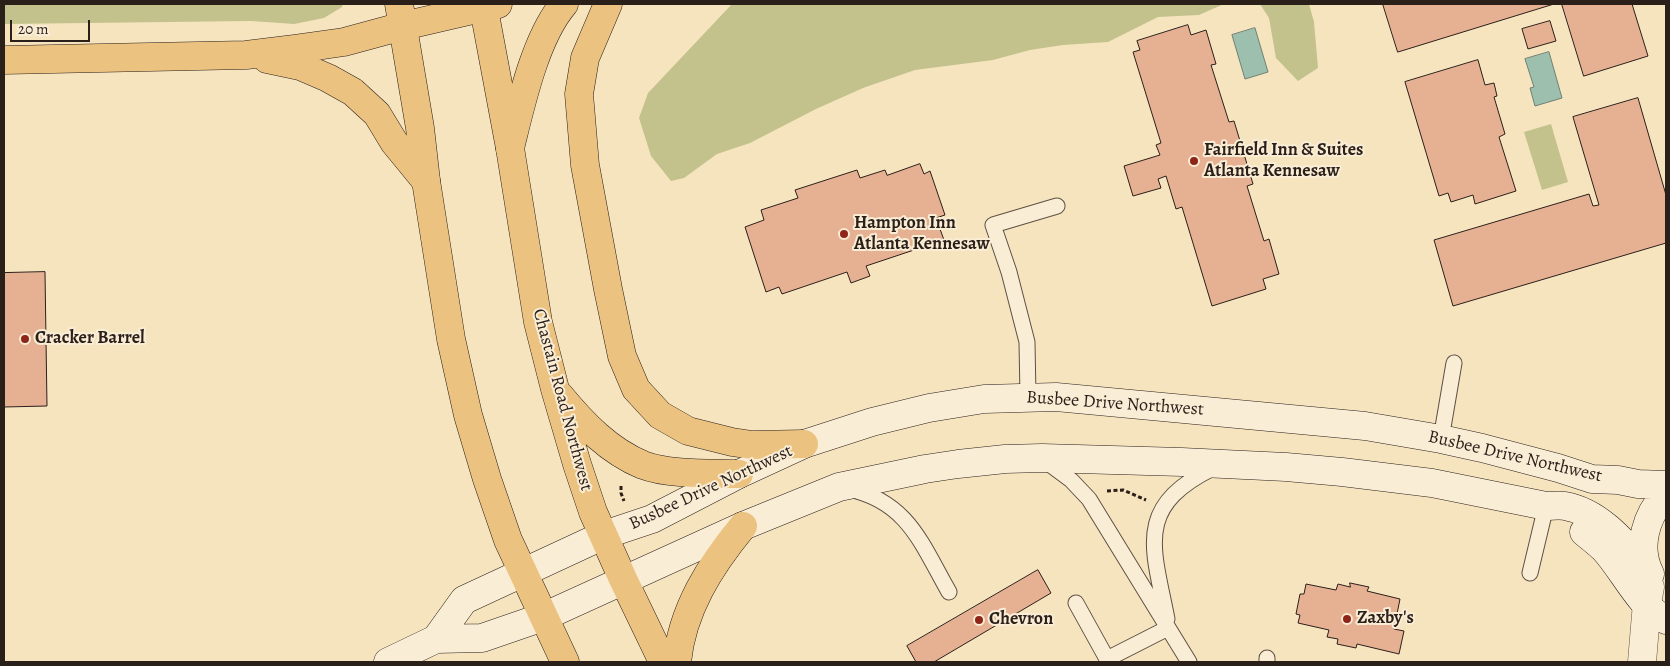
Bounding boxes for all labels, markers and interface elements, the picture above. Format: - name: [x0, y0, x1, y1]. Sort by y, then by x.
- scale bar: [12, 10, 92, 42]
- text: 20 m: [18, 19, 49, 39]
- place label: Fairfield Inn & Suites Atlanta Kennesaw: [1204, 140, 1363, 182]
- marker: Fairfield Inn & Suites Atlanta Kennesaw: [1188, 155, 1200, 167]
- place label: Hampton Inn Atlanta Kennesaw: [854, 213, 990, 255]
- marker: Hampton Inn Atlanta Kennesaw: [838, 228, 850, 240]
- street label: Chastain Road Northwest: [527, 307, 597, 493]
- place label: Cracker Barrel: [35, 328, 145, 350]
- marker: Cracker Barrel: [19, 333, 31, 345]
- street label: Busbee Drive Northwest: [1026, 387, 1204, 421]
- street label: Busbee Drive Northwest: [1426, 426, 1604, 488]
- street label: Busbee Drive Northwest: [626, 441, 796, 535]
- place label: Zaxby's: [1357, 608, 1414, 630]
- place label: Chevron: [989, 609, 1053, 631]
- marker: Zaxby's: [1341, 613, 1353, 625]
- marker: Chevron: [973, 614, 985, 626]

